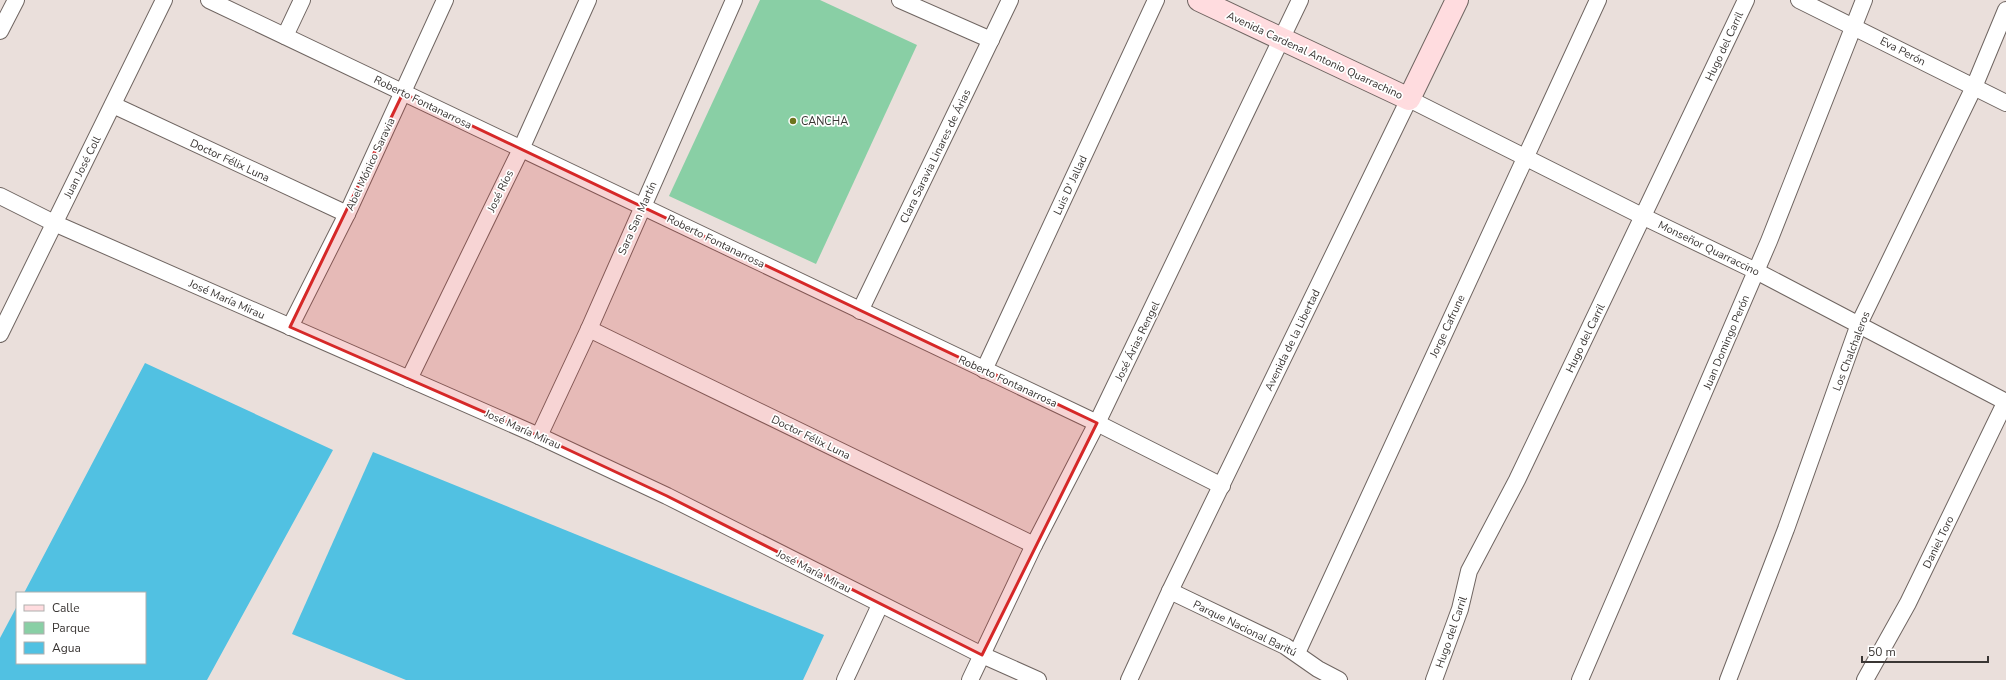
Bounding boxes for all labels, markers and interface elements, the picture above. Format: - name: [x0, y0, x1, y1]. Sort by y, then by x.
- street label: Avenida Cardenal Antonio Quarrachino: [1224, 8, 1405, 103]
- street label: Hugo del Carril: [1702, 8, 1747, 83]
- street label: Eva Perón: [1877, 34, 1928, 69]
- street label: Roberto Fontanarrosa: [371, 72, 475, 133]
- street label: Clara Saravia Linares de Árias: [896, 86, 974, 226]
- place label: CANCHA: [801, 114, 848, 129]
- street label: Abel Mónico Saravia: [342, 115, 399, 213]
- marker: CANCHA: [788, 116, 798, 126]
- street label: Juan José Coll: [60, 133, 105, 202]
- street label: Doctor Félix Luna: [188, 135, 272, 186]
- street label: Luis D' Jallad: [1050, 153, 1091, 218]
- street label: José Ríos: [483, 168, 517, 216]
- street label: Sara San Martín: [615, 179, 660, 257]
- street label: Roberto Fontanarrosa: [664, 211, 768, 272]
- street label: Monseñor Quarraccino: [1656, 217, 1762, 280]
- street label: José María Mirau: [185, 276, 267, 323]
- street label: Avenida de la Libertad: [1261, 287, 1324, 393]
- street label: Jorge Cafrune: [1426, 292, 1469, 361]
- street label: Juan Domingo Perón: [1699, 293, 1753, 393]
- street label: José Árias Rengel: [1110, 298, 1164, 385]
- street label: Hugo del Carril: [1562, 301, 1609, 375]
- street label: Los Chalchaleros: [1829, 309, 1874, 393]
- street label: Roberto Fontanarrosa: [956, 352, 1060, 411]
- street label: José María Mirau: [481, 406, 563, 453]
- street label: Doctor Félix Luna: [769, 412, 853, 463]
- street label: Daniel Toro: [1919, 513, 1958, 571]
- street label: José María Mirau: [773, 546, 854, 597]
- legend: [16, 592, 146, 664]
- street label: Hugo del Carril: [1432, 594, 1471, 670]
- street label: Parque Nacional Baritú: [1191, 597, 1299, 660]
- text: Calle: [52, 600, 80, 616]
- text: Parque: [52, 620, 90, 636]
- scale bar: [1862, 638, 1988, 664]
- text: Agua: [52, 640, 81, 656]
- text: 50 m: [1868, 644, 1896, 660]

